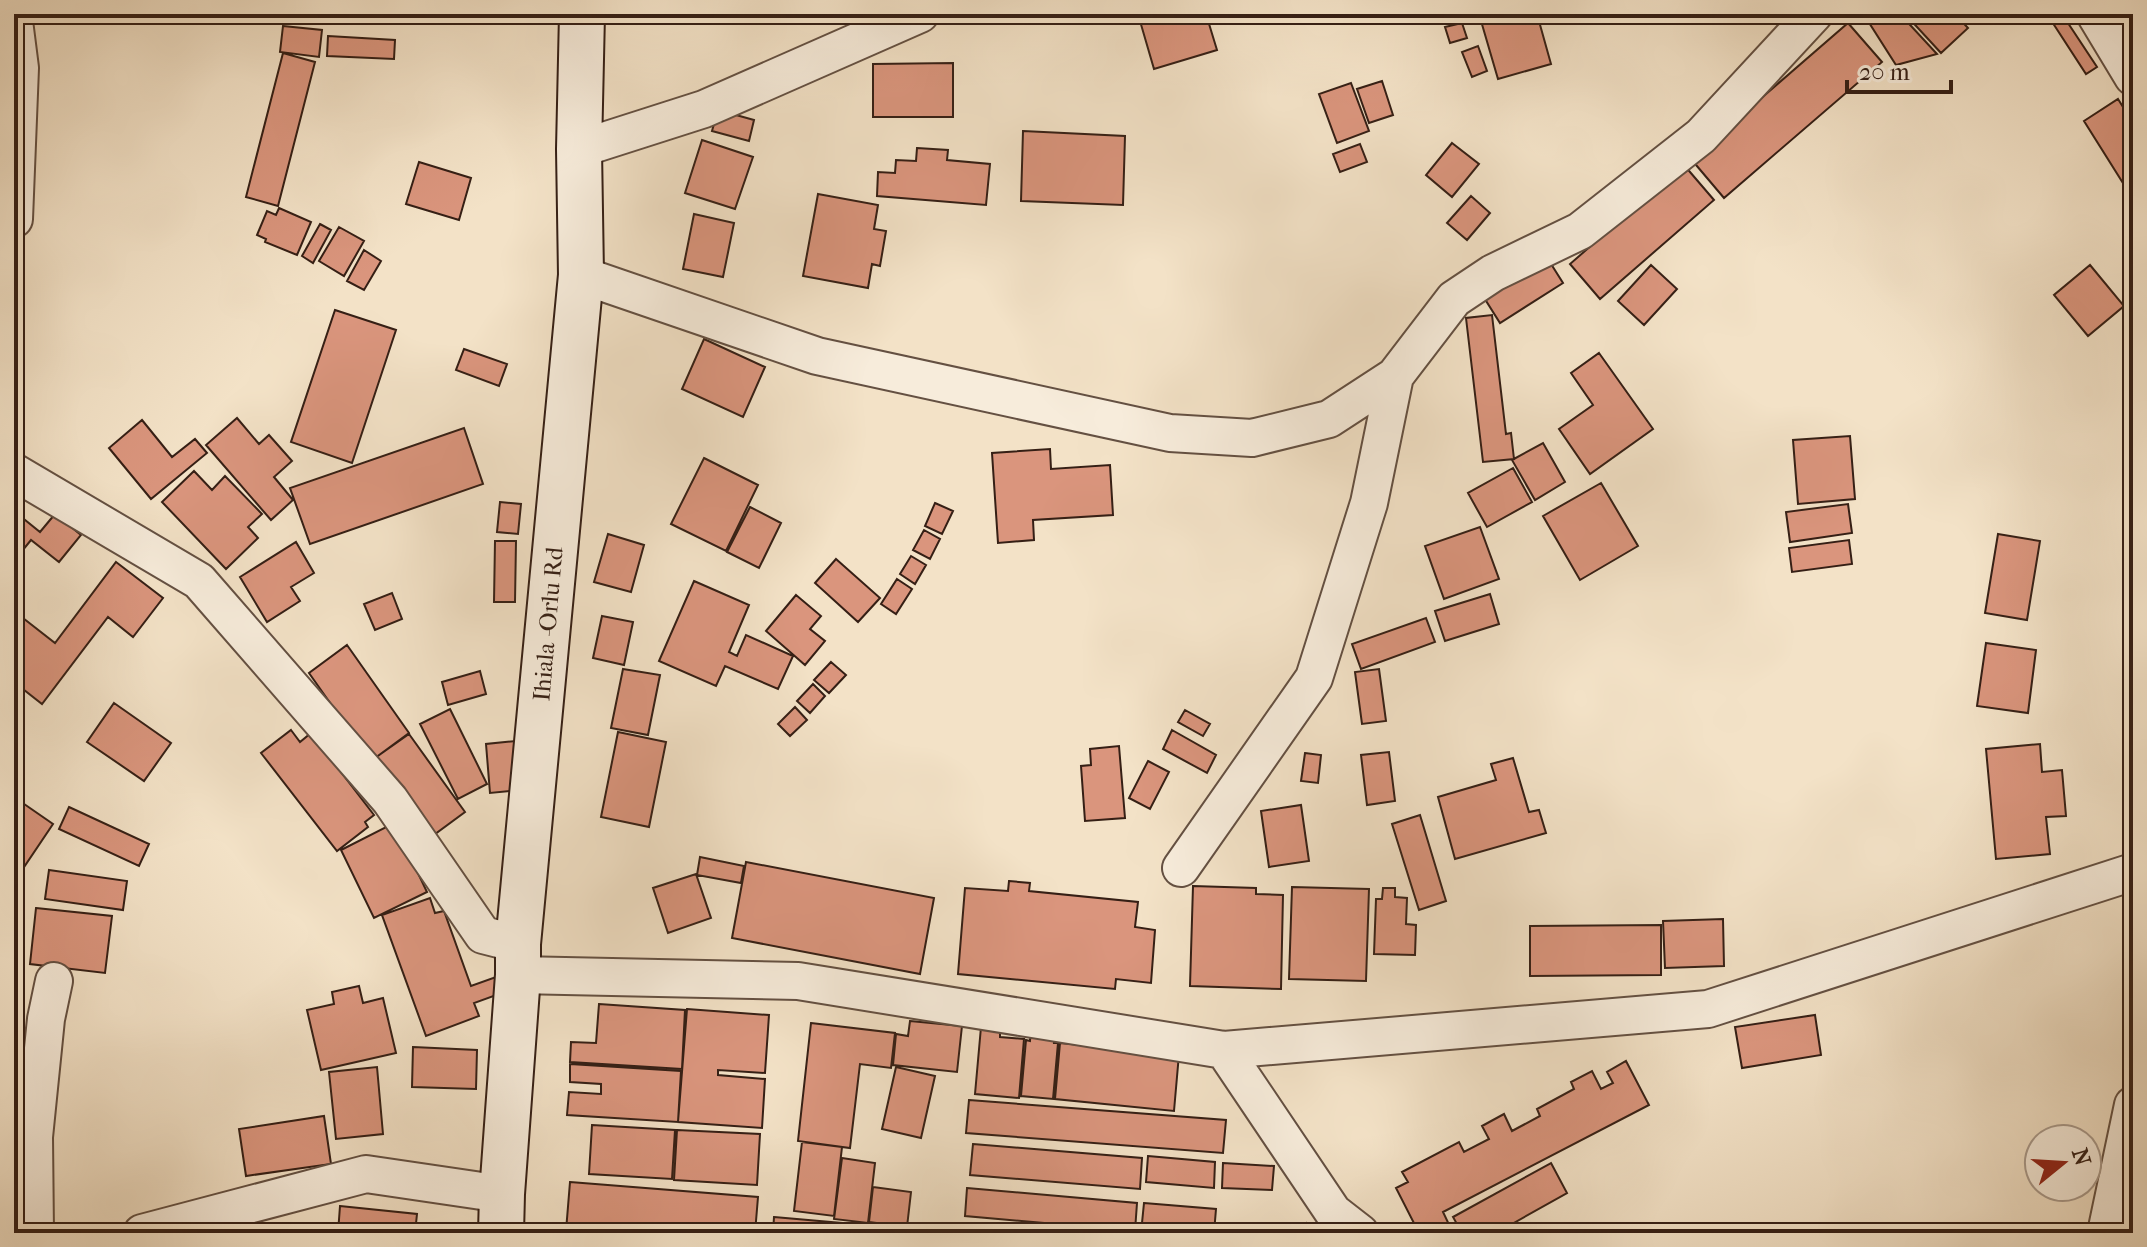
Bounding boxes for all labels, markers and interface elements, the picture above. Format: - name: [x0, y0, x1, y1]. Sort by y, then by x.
- scale bar: [1847, 44, 1951, 94]
- text: 20 m: [1859, 58, 1910, 86]
- street label: Ihiala -Orlu Rd: [527, 545, 569, 702]
- north arrow: [2023, 1123, 2103, 1203]
- text: N: [2066, 1145, 2096, 1169]

